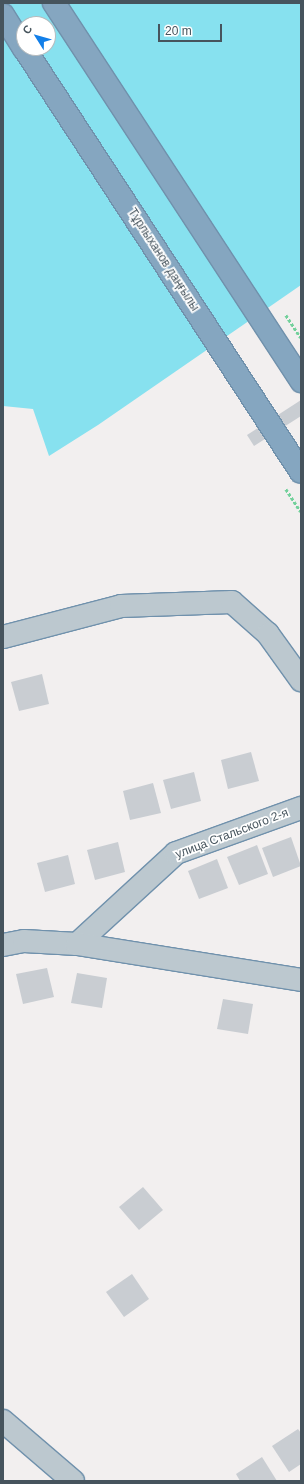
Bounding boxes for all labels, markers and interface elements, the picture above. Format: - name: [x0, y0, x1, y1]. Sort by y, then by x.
- north arrow: [16, 16, 56, 56]
- scale bar: [160, 16, 224, 42]
- text: С: [20, 23, 34, 36]
- text: 20 m: [165, 24, 192, 38]
- street label: Тұрлыханов даңғылы: [124, 206, 202, 314]
- street label: улица Стальского 2-я: [174, 806, 290, 862]

